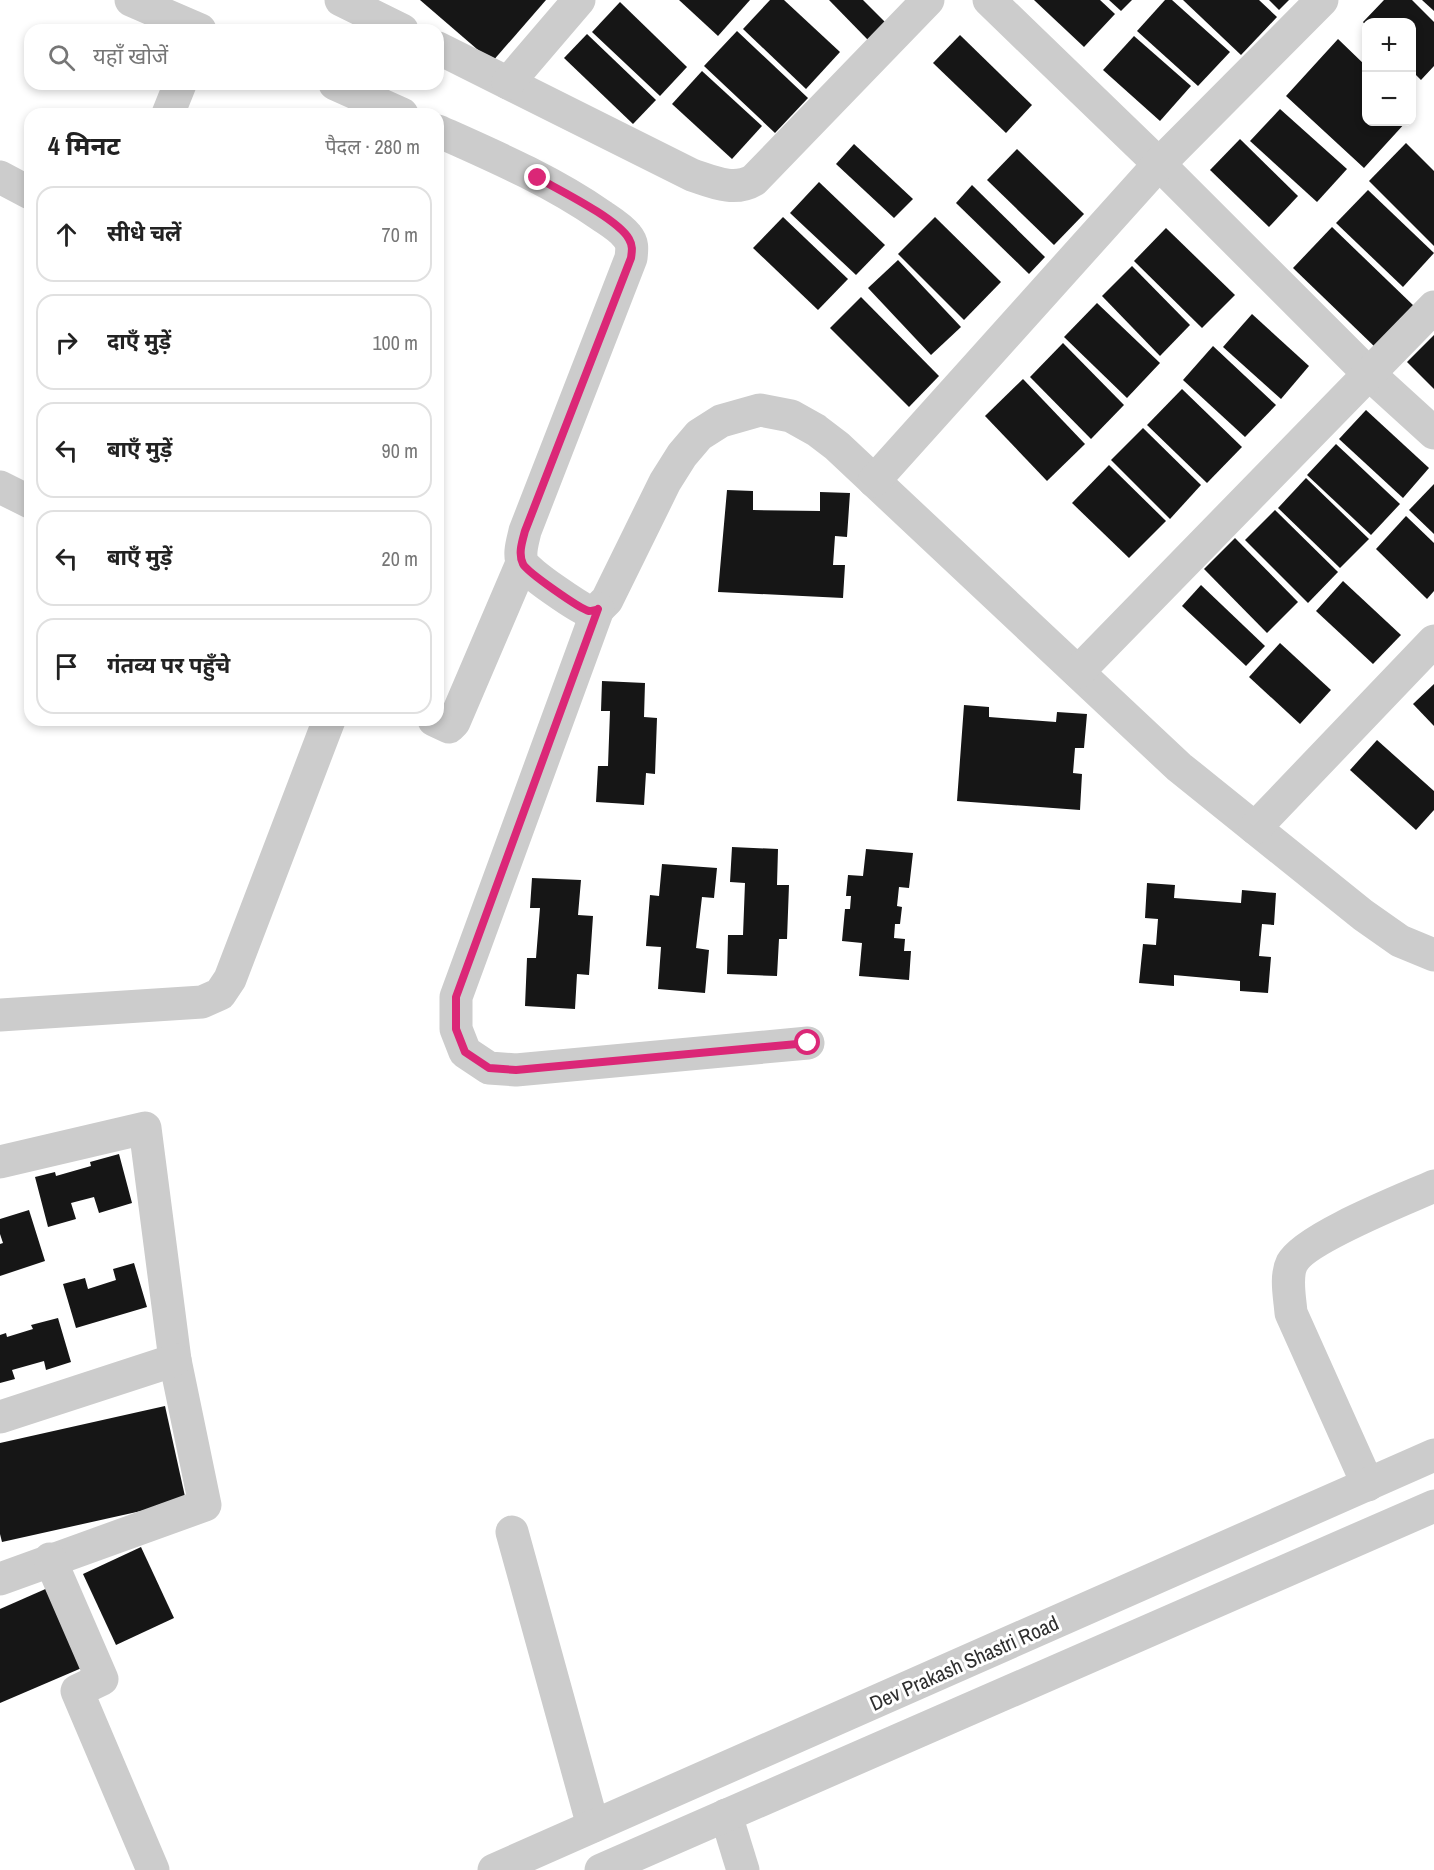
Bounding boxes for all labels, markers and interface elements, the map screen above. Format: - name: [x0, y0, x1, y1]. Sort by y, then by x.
- map controls: [1362, 18, 1416, 126]
- button: +: [1362, 18, 1416, 72]
- search box: [24, 24, 444, 90]
- icon: search: [45, 41, 78, 74]
- text: यहाँ खोजें: [93, 41, 168, 71]
- button: −: [1362, 72, 1416, 126]
- text: 4 मिनट: [48, 128, 120, 163]
- text: पैदल · 280 m: [325, 133, 420, 160]
- route end: [524, 164, 550, 190]
- icon: ahead: [50, 218, 83, 251]
- text: सीधे चलें: [107, 218, 181, 248]
- text: 70 m: [382, 221, 418, 248]
- icon: right: [50, 326, 83, 359]
- text: दाएँ मुड़ें: [107, 326, 171, 356]
- text: 100 m: [372, 329, 418, 356]
- icon: left: [50, 434, 83, 467]
- text: बाएँ मुड़ें: [107, 434, 172, 464]
- text: 90 m: [382, 437, 418, 464]
- icon: left: [50, 542, 83, 575]
- text: बाएँ मुड़ें: [107, 542, 172, 572]
- text: 20 m: [382, 545, 418, 572]
- icon: arrive: [50, 650, 83, 683]
- text: गंतव्य पर पहुँचे: [107, 650, 230, 680]
- route start: [794, 1029, 820, 1055]
- street label: Dev Prakash Shastri Road: [865, 1608, 1063, 1718]

